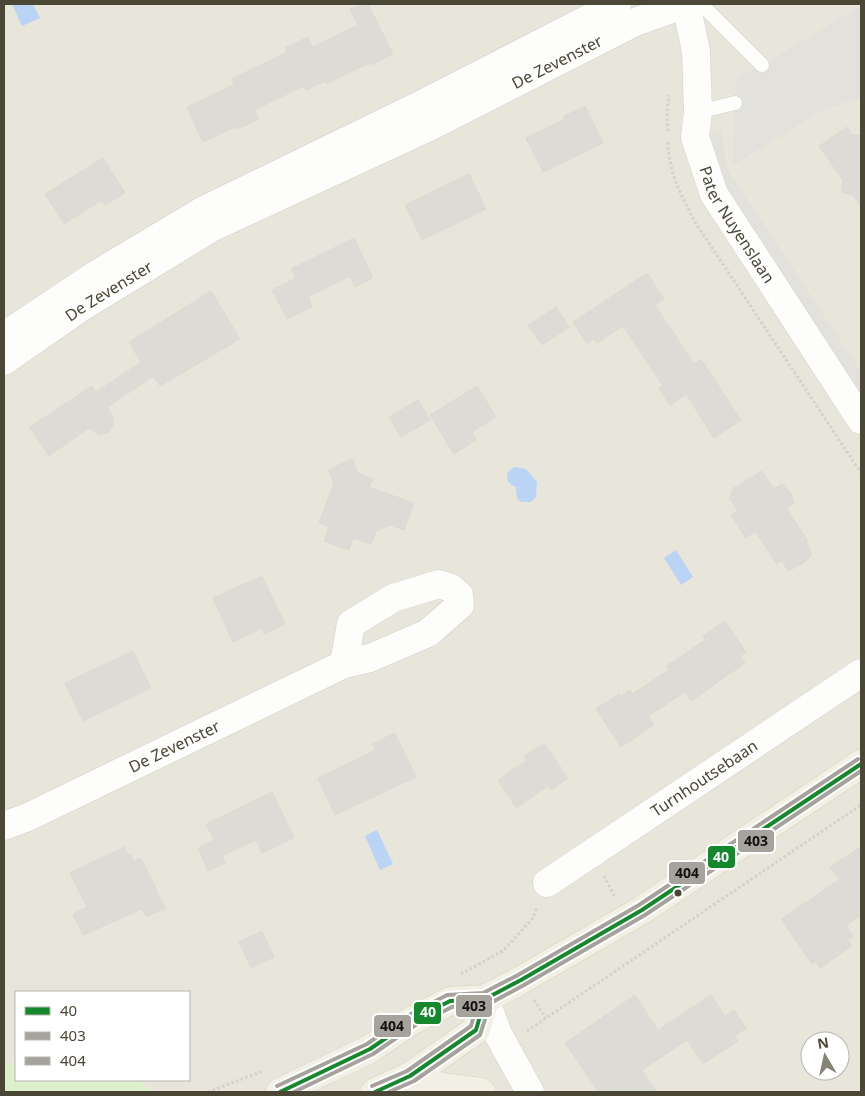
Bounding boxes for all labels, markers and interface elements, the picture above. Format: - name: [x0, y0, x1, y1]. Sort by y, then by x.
- street label: De Zevenster: [508, 29, 606, 94]
- street label: Pater Nuyenslaan: [694, 163, 780, 287]
- street label: De Zevenster: [61, 255, 157, 326]
- street label: De Zevenster: [125, 715, 224, 778]
- street label: Turnhoutsebaan: [646, 734, 762, 822]
- line badge: 403: [737, 829, 775, 853]
- text: 403: [744, 831, 768, 850]
- line badge: 40: [707, 845, 736, 869]
- text: 40: [713, 847, 729, 866]
- line badge: 404: [668, 861, 706, 885]
- text: 404: [675, 863, 699, 882]
- unlabelled marker: [673, 888, 683, 898]
- legend: [15, 991, 190, 1081]
- line badge: 403: [455, 994, 493, 1018]
- text: 403: [462, 996, 486, 1015]
- text: 40: [60, 1000, 77, 1020]
- line badge: 40: [413, 1001, 442, 1025]
- text: 40: [420, 1002, 436, 1021]
- line badge: 404: [373, 1014, 412, 1038]
- text: 404: [380, 1016, 404, 1035]
- text: 403: [60, 1025, 86, 1045]
- north arrow: [800, 1031, 850, 1081]
- text: N: [816, 1032, 830, 1053]
- text: 404: [60, 1050, 86, 1070]

